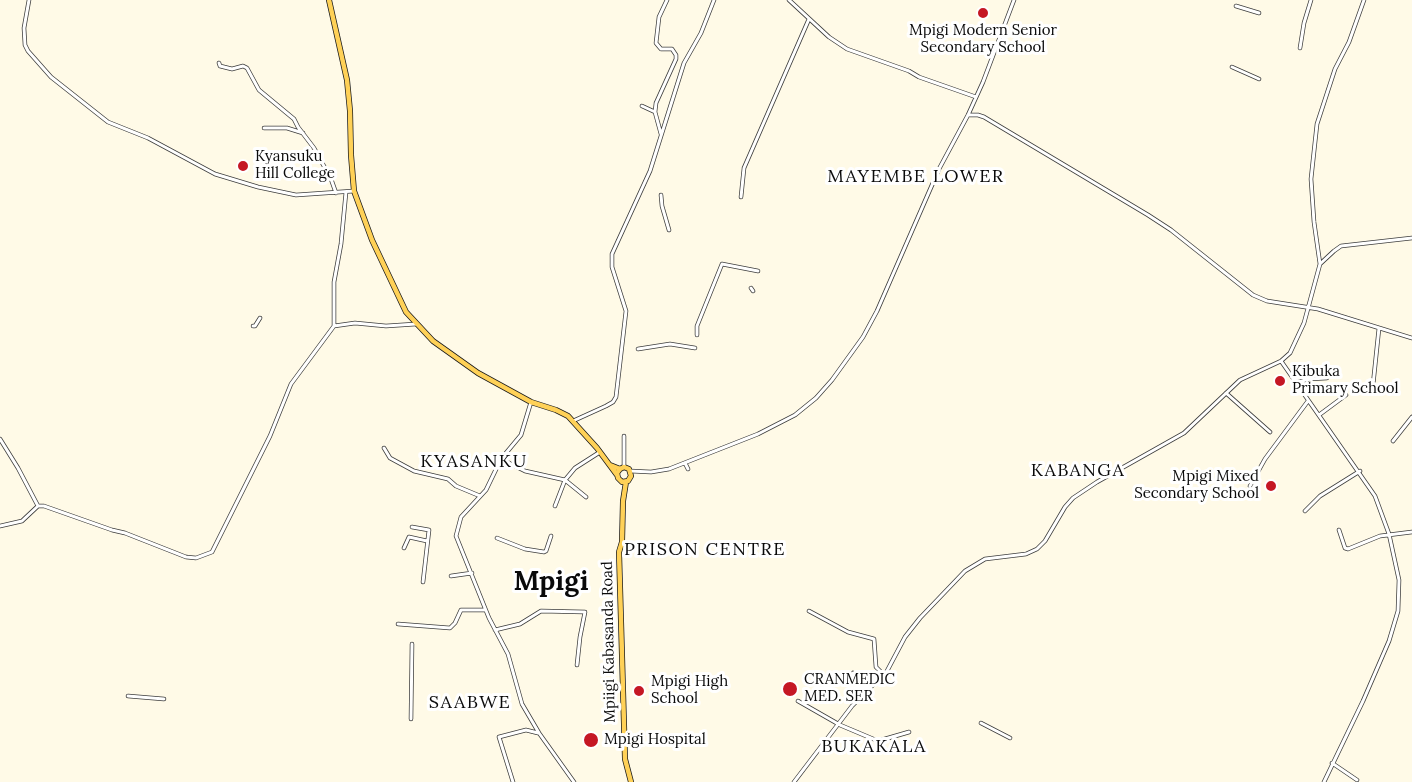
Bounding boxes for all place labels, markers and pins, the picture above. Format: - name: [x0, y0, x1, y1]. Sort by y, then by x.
- marker: Mpigi Modern Senior Secondary School: [976, 6, 990, 20]
- place label: Mpigi Modern Senior Secondary School: [909, 22, 1057, 57]
- place label: Kyansuku Hill College: [255, 148, 335, 183]
- marker: Kyansuku Hill College: [236, 159, 250, 173]
- place label: Kibuka Primary School: [1292, 363, 1399, 398]
- marker: Kibuka Primary School: [1273, 374, 1287, 388]
- place label: Mpigi Mixed Secondary School: [1134, 468, 1259, 503]
- marker: Mpigi Mixed Secondary School: [1264, 479, 1278, 493]
- place label: CRANMEDIC MED. SER: [804, 671, 895, 706]
- place label: Mpigi High School: [651, 673, 728, 708]
- marker: CRANMEDIC MED. SER: [781, 680, 799, 698]
- marker: Mpigi High School: [632, 684, 646, 698]
- marker: Mpigi Hospital: [582, 731, 600, 749]
- place label: Mpigi Hospital: [604, 731, 706, 749]

